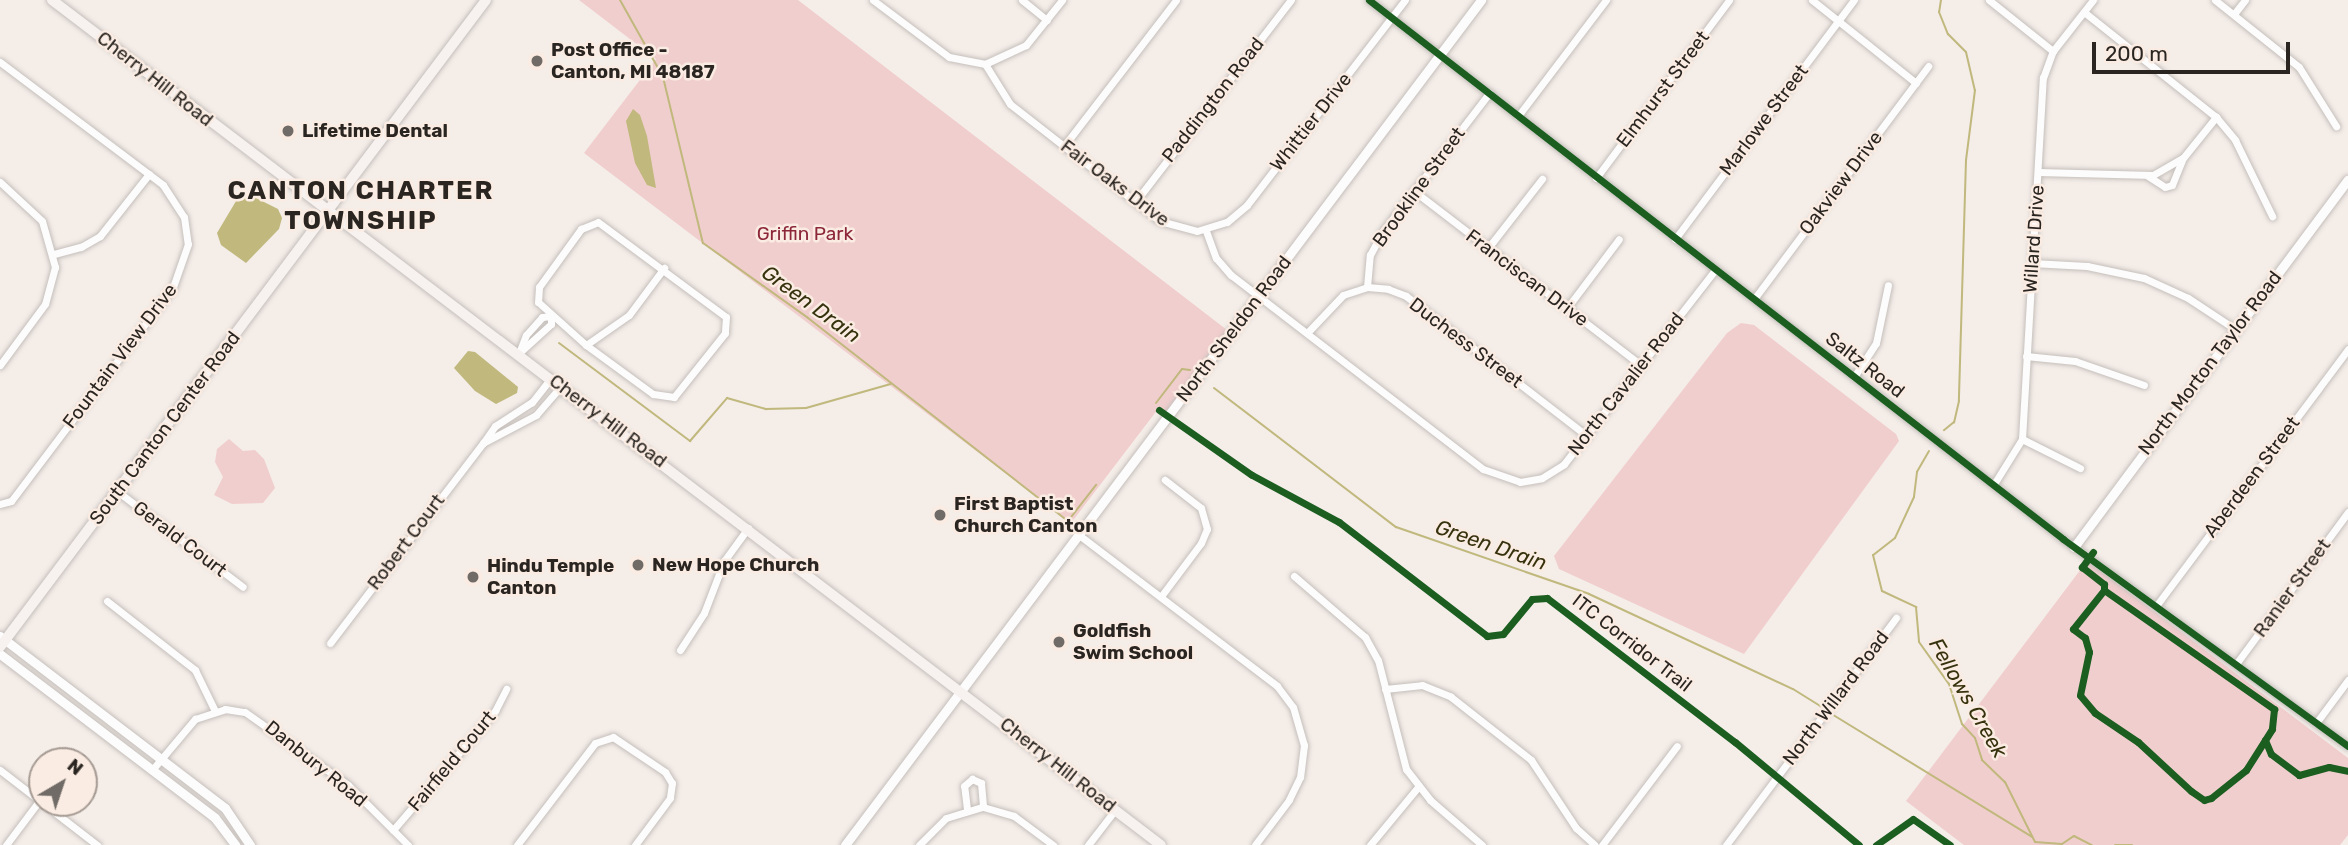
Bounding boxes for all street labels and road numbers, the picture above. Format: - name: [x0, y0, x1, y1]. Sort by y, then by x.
- street label: Cherry Hill Road: [92, 26, 218, 132]
- street label: Elmhurst Street: [1612, 26, 1714, 152]
- street label: Paddington Road: [1157, 33, 1269, 167]
- street label: Marlowe Street: [1715, 60, 1813, 180]
- street label: Whittier Drive: [1265, 68, 1357, 176]
- street label: Brookline Street: [1368, 123, 1470, 251]
- street label: Oakview Drive: [1795, 127, 1887, 239]
- street label: Fair Oaks Drive: [1056, 135, 1174, 231]
- street label: Willard Drive: [2019, 184, 2049, 294]
- street label: Franciscan Drive: [1461, 224, 1593, 332]
- street label: North Sheldon Road: [1172, 251, 1296, 407]
- street label: North Morton Taylor Road: [2133, 266, 2287, 460]
- street label: Fountain View Drive: [58, 279, 182, 433]
- street label: Duchess Street: [1405, 293, 1527, 393]
- street label: North Cavalier Road: [1563, 308, 1689, 460]
- street label: South Canton Center Road: [85, 327, 245, 529]
- street label: Saltz Road: [1821, 327, 1909, 403]
- street label: Cherry Hill Road: [545, 369, 671, 473]
- street label: Aberdeen Street: [2199, 412, 2305, 542]
- street label: Robert Court: [363, 490, 449, 594]
- street label: Gerald Court: [129, 496, 231, 582]
- street label: Ranier Street: [2249, 534, 2335, 642]
- street label: ITC Corridor Trail: [1567, 589, 1697, 697]
- street label: North Willard Road: [1778, 626, 1894, 770]
- street label: Fairfield Court: [403, 706, 501, 816]
- street label: Cherry Hill Road: [995, 712, 1121, 818]
- street label: Danbury Road: [260, 716, 372, 812]

